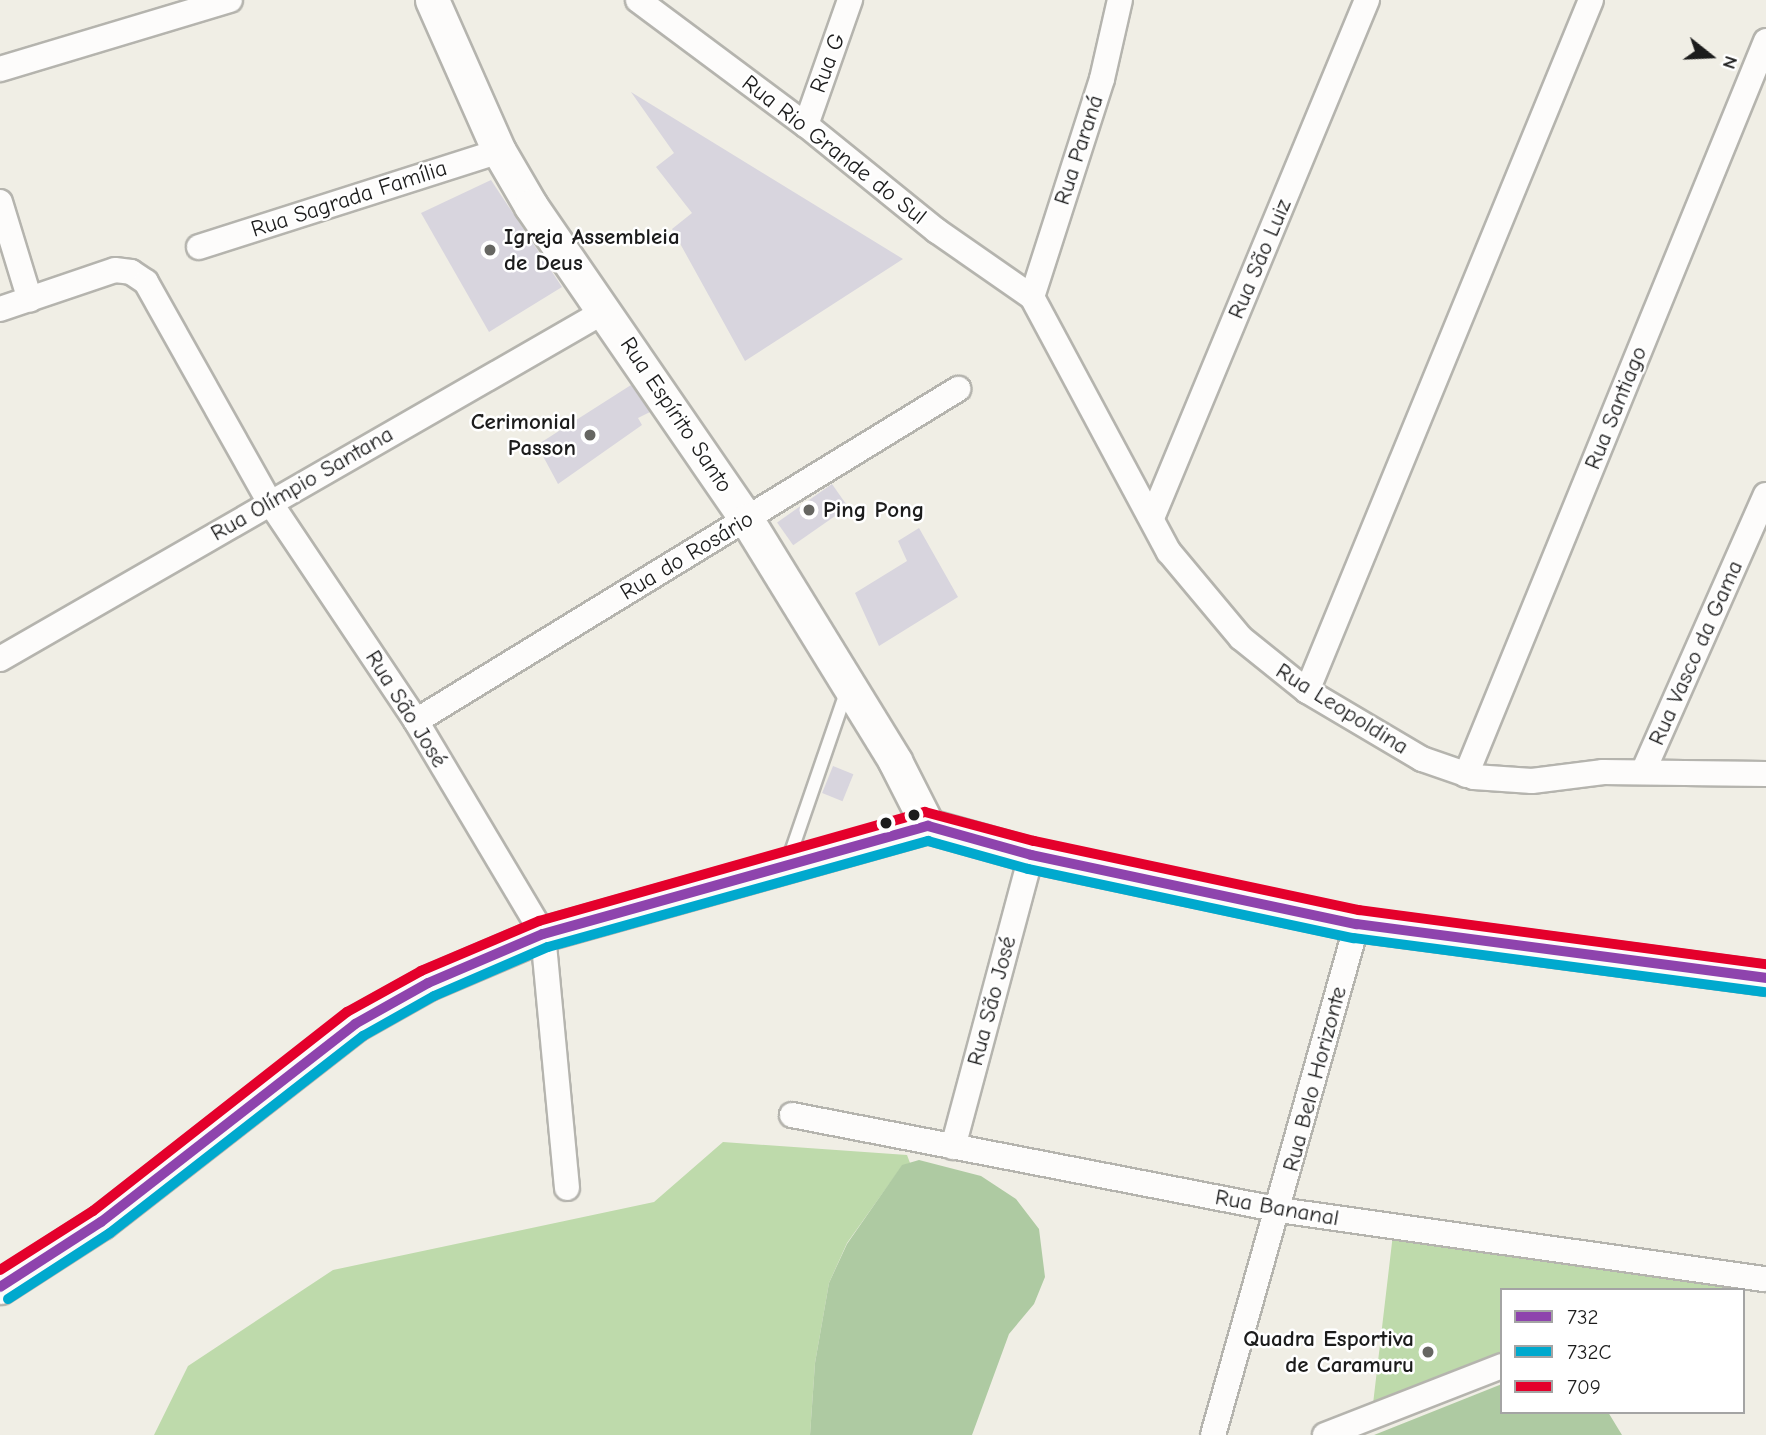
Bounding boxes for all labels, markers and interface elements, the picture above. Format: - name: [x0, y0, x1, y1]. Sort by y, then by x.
- north arrow: [1675, 21, 1745, 91]
- street label: Rua G: [805, 29, 851, 97]
- text: N: [1718, 53, 1742, 72]
- street label: Rua Rio Grande do Sul: [736, 69, 932, 231]
- street label: Rua Paraná: [1048, 92, 1110, 208]
- street label: Rua Sagrada Família: [248, 154, 450, 244]
- street label: Rua São Luiz: [1222, 195, 1298, 323]
- place label: Igreja Assembleia de Deus: [504, 223, 680, 277]
- marker: Igreja Assembleia de Deus: [482, 242, 498, 258]
- street label: Rua Espírito Santo: [614, 332, 738, 498]
- street label: Rua Santiago: [1579, 342, 1653, 474]
- place label: Cerimonial Passon: [471, 408, 576, 462]
- street label: Rua Olímpio Santana: [206, 421, 398, 547]
- marker: Cerimonial Passon: [582, 427, 598, 443]
- place label: Ping Pong: [823, 496, 924, 524]
- marker: Ping Pong: [801, 502, 817, 518]
- street label: Rua do Rosário: [615, 505, 759, 607]
- street label: Rua Vasco da Gama: [1643, 556, 1749, 750]
- street label: Rua São José: [359, 645, 453, 773]
- street label: Rua Leopoldina: [1271, 657, 1413, 761]
- unlabelled marker: [907, 808, 921, 822]
- unlabelled marker: [879, 816, 893, 830]
- street label: Rua São José: [961, 933, 1023, 1069]
- street label: Rua Belo Horizonte: [1277, 983, 1353, 1175]
- street label: Rua Bananal: [1213, 1184, 1341, 1232]
- legend: [1500, 1288, 1745, 1414]
- text: 732: [1567, 1305, 1599, 1329]
- place label: Quadra Esportiva de Caramuru: [1243, 1325, 1414, 1379]
- text: 732C: [1567, 1340, 1611, 1364]
- marker: Quadra Esportiva de Caramuru: [1420, 1344, 1436, 1360]
- text: 709: [1567, 1375, 1601, 1399]

